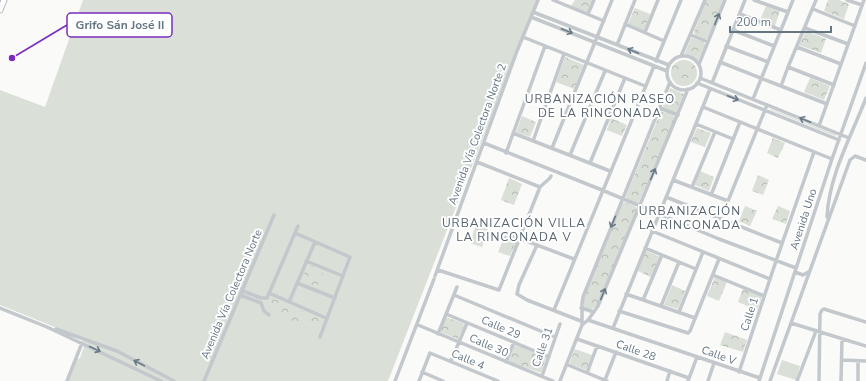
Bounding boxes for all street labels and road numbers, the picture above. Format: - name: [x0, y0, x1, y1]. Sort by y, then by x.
- street label: Avenida Vía Colectora Norte 2: [445, 62, 510, 207]
- street label: Avenida Uno: [787, 187, 820, 252]
- street label: Avenida Vía Colectora Norte: [197, 227, 266, 361]
- street label: Calle 1: [737, 295, 762, 333]
- street label: Calle 29: [479, 312, 523, 342]
- street label: Calle 31: [528, 325, 557, 369]
- street label: Calle 30: [467, 330, 511, 361]
- street label: Calle 28: [614, 336, 658, 365]
- street label: Calle V: [699, 342, 739, 369]
- street label: Calle 4: [449, 346, 487, 373]

